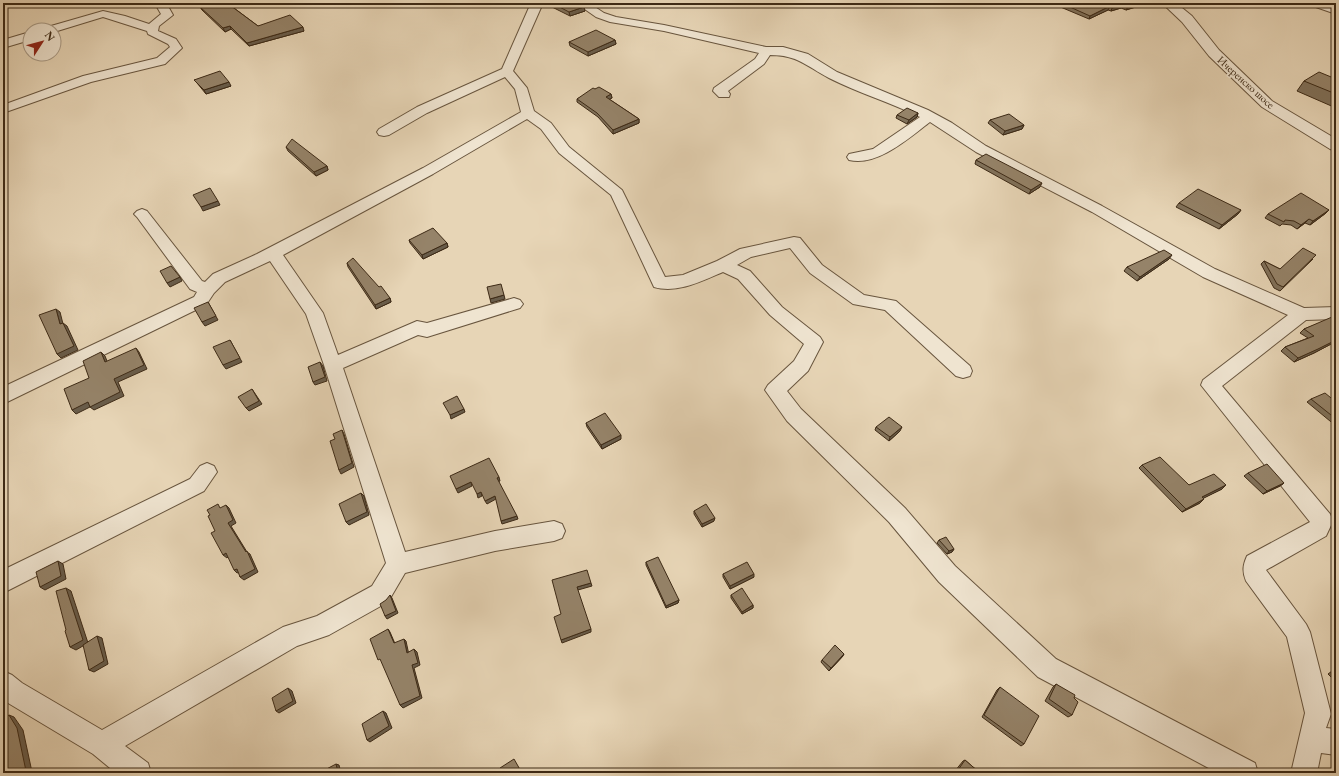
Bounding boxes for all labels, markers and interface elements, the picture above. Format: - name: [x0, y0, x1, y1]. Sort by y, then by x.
- north arrow: [22, 22, 62, 62]
- text: N: [42, 28, 58, 44]
- street label: Ичеренско шосе: [1214, 53, 1278, 112]

